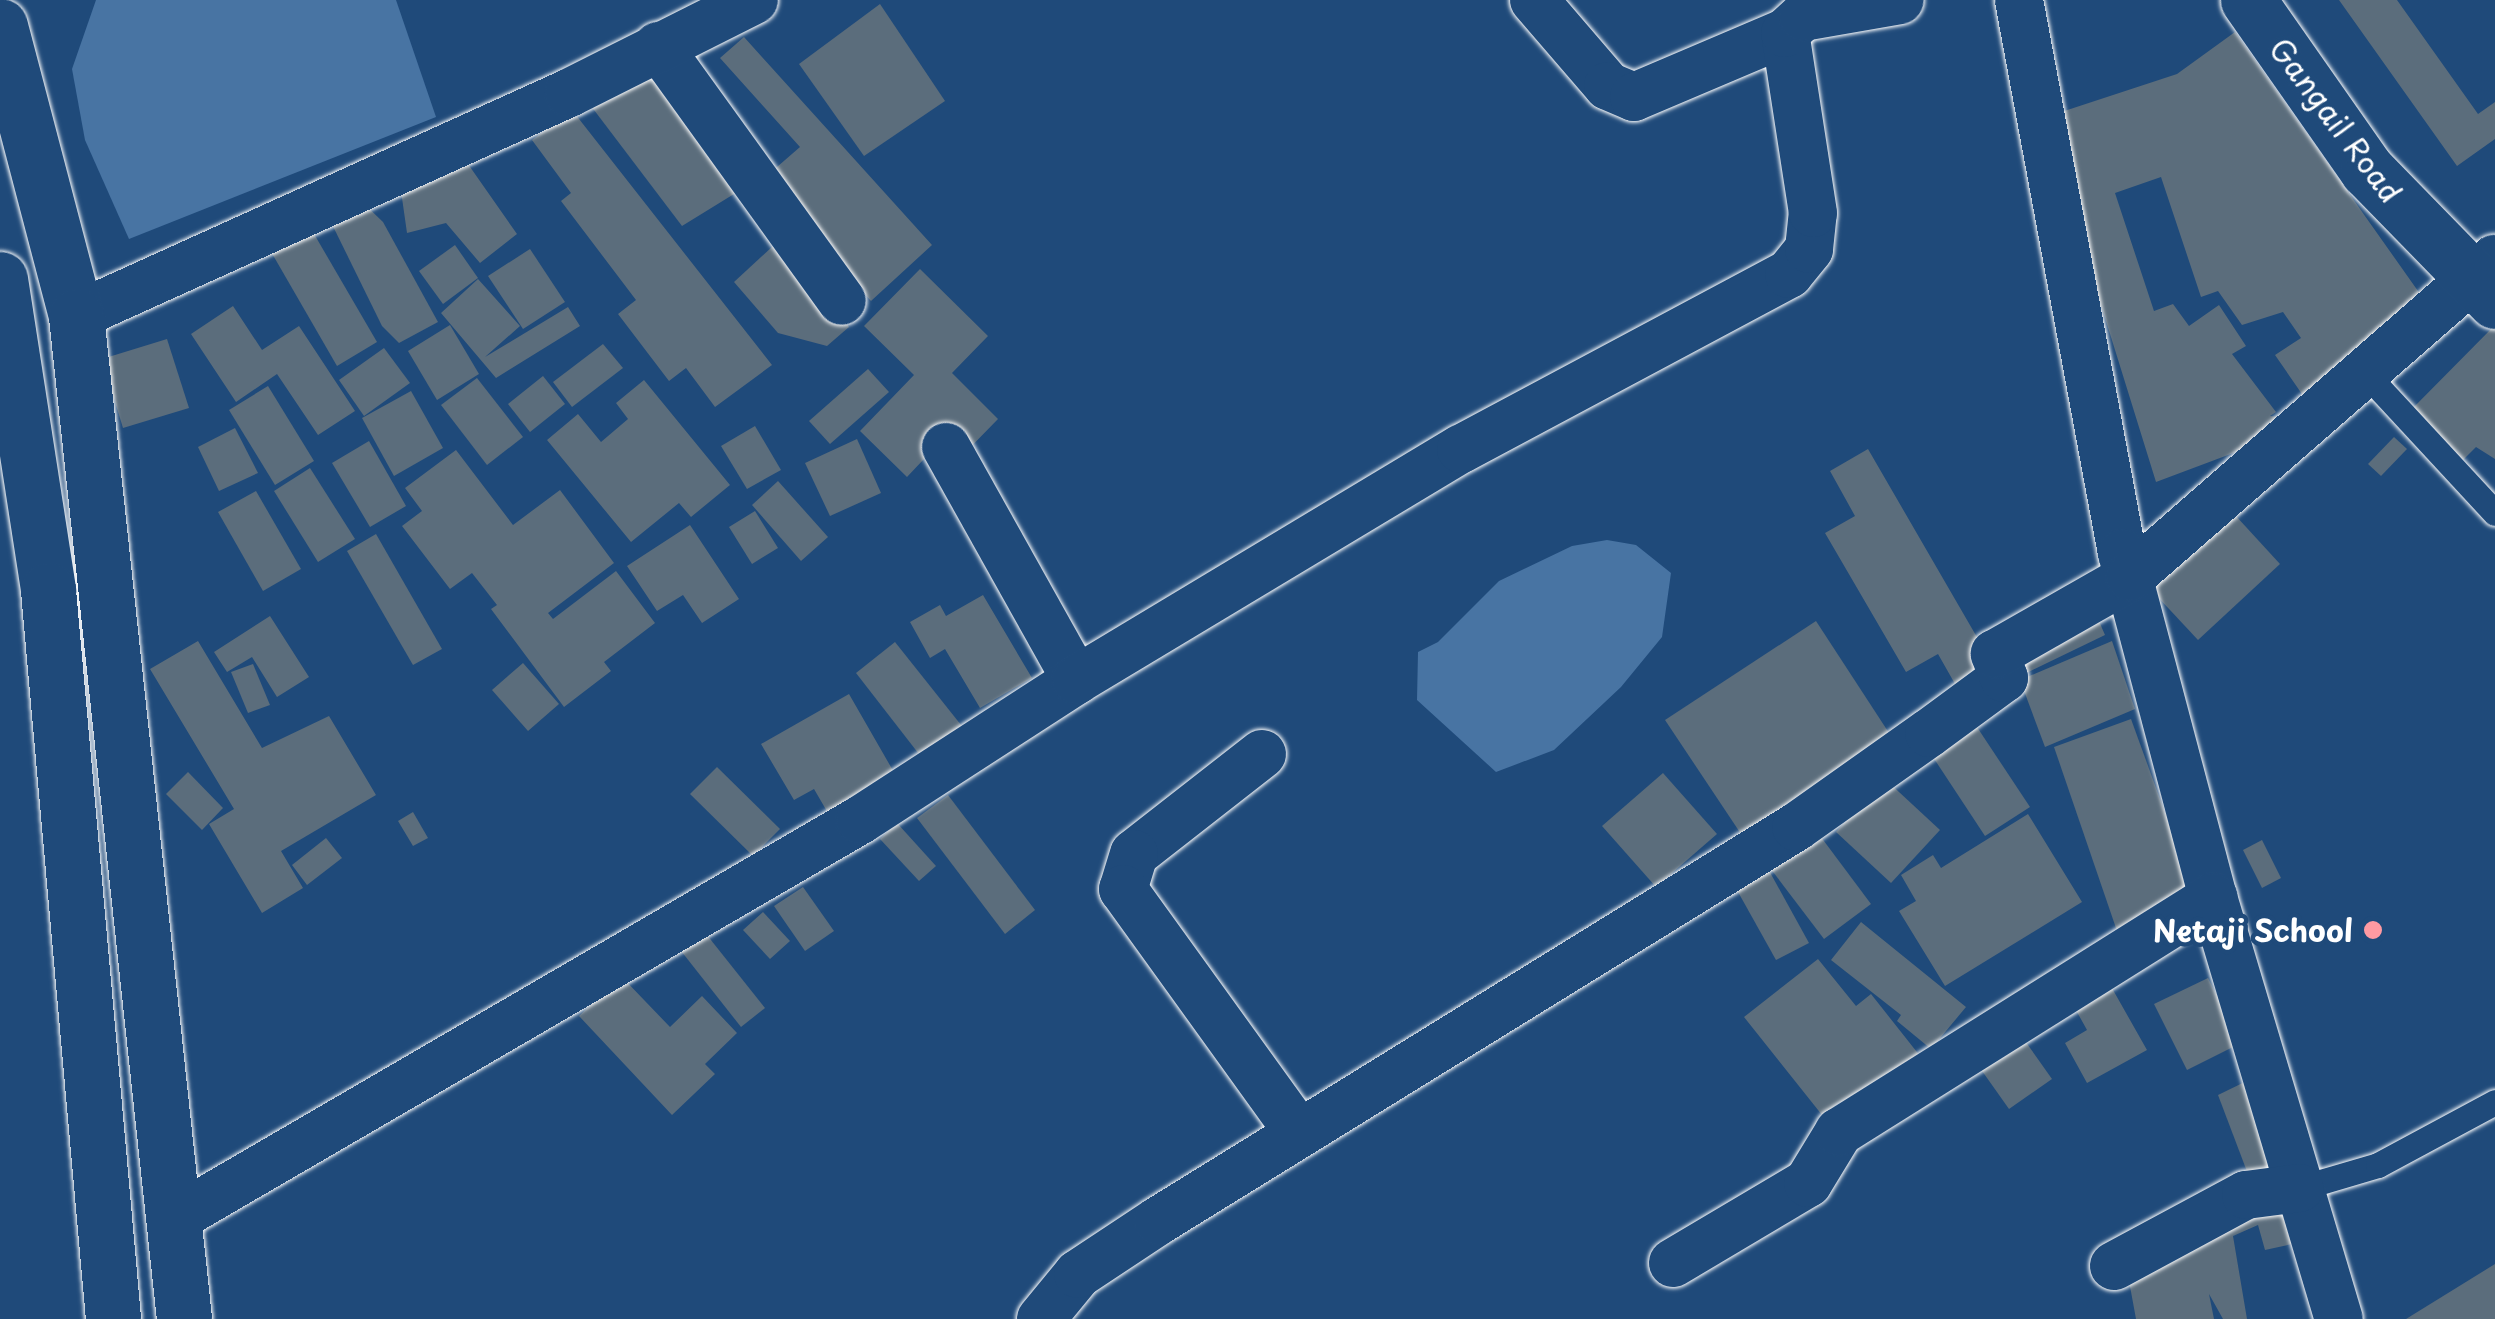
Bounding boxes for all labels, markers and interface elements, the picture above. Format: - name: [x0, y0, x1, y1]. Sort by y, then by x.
- street label: Gangail Road: [2262, 30, 2410, 210]
- place label: Netaji School: [2153, 912, 2353, 948]
- marker: Netaji School: [2362, 919, 2384, 941]

